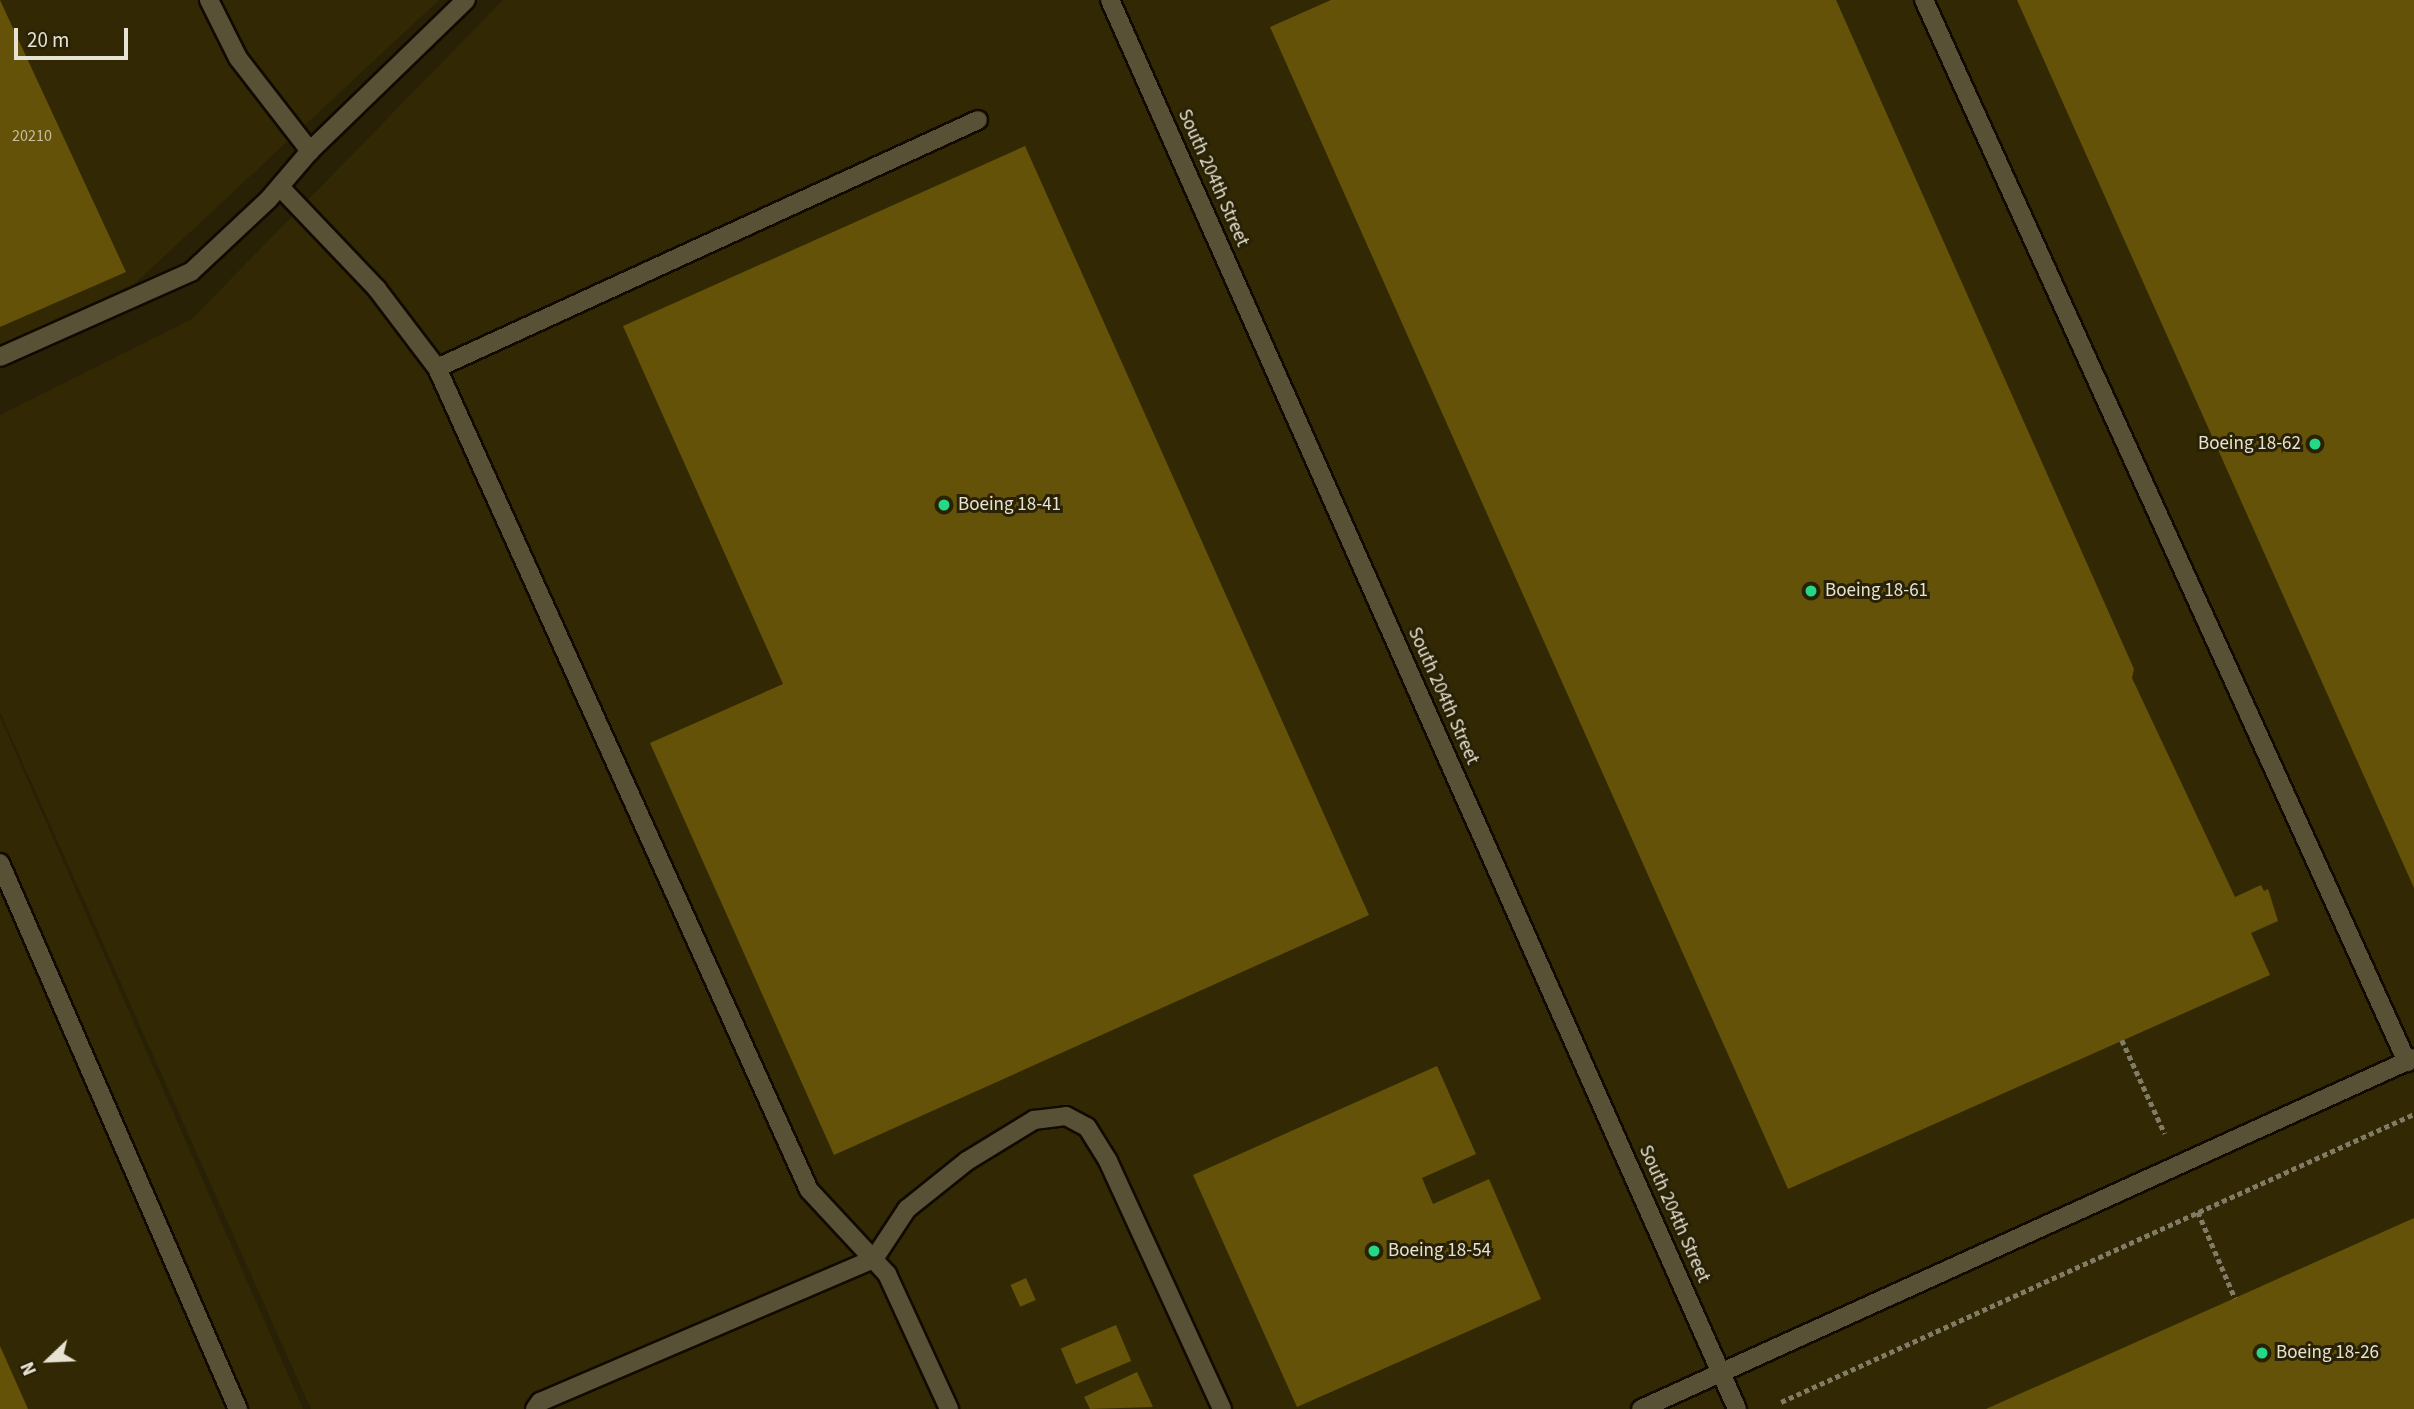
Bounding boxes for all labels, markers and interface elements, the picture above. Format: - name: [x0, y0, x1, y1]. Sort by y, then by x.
- scale bar: [18, 14, 131, 58]
- text: 20 m: [27, 25, 69, 55]
- street label: South 204th Street: [1173, 106, 1253, 250]
- house number: 20210: [12, 126, 52, 146]
- place label: Boeing 18-62: [2198, 433, 2301, 455]
- marker: Boeing 18-62: [2307, 436, 2323, 452]
- place label: Boeing 18-41: [958, 494, 1061, 516]
- marker: Boeing 18-41: [936, 497, 952, 513]
- place label: Boeing 18-61: [1825, 580, 1928, 602]
- marker: Boeing 18-61: [1803, 583, 1819, 599]
- street label: South 204th Street: [1403, 624, 1483, 768]
- street label: South 204th Street: [1634, 1142, 1714, 1286]
- place label: Boeing 18-54: [1388, 1240, 1491, 1262]
- marker: Boeing 18-54: [1366, 1243, 1382, 1259]
- north arrow: [14, 1325, 84, 1395]
- place label: Boeing 18-26: [2276, 1342, 2379, 1364]
- marker: Boeing 18-26: [2254, 1345, 2270, 1361]
- text: N: [14, 1357, 44, 1380]

